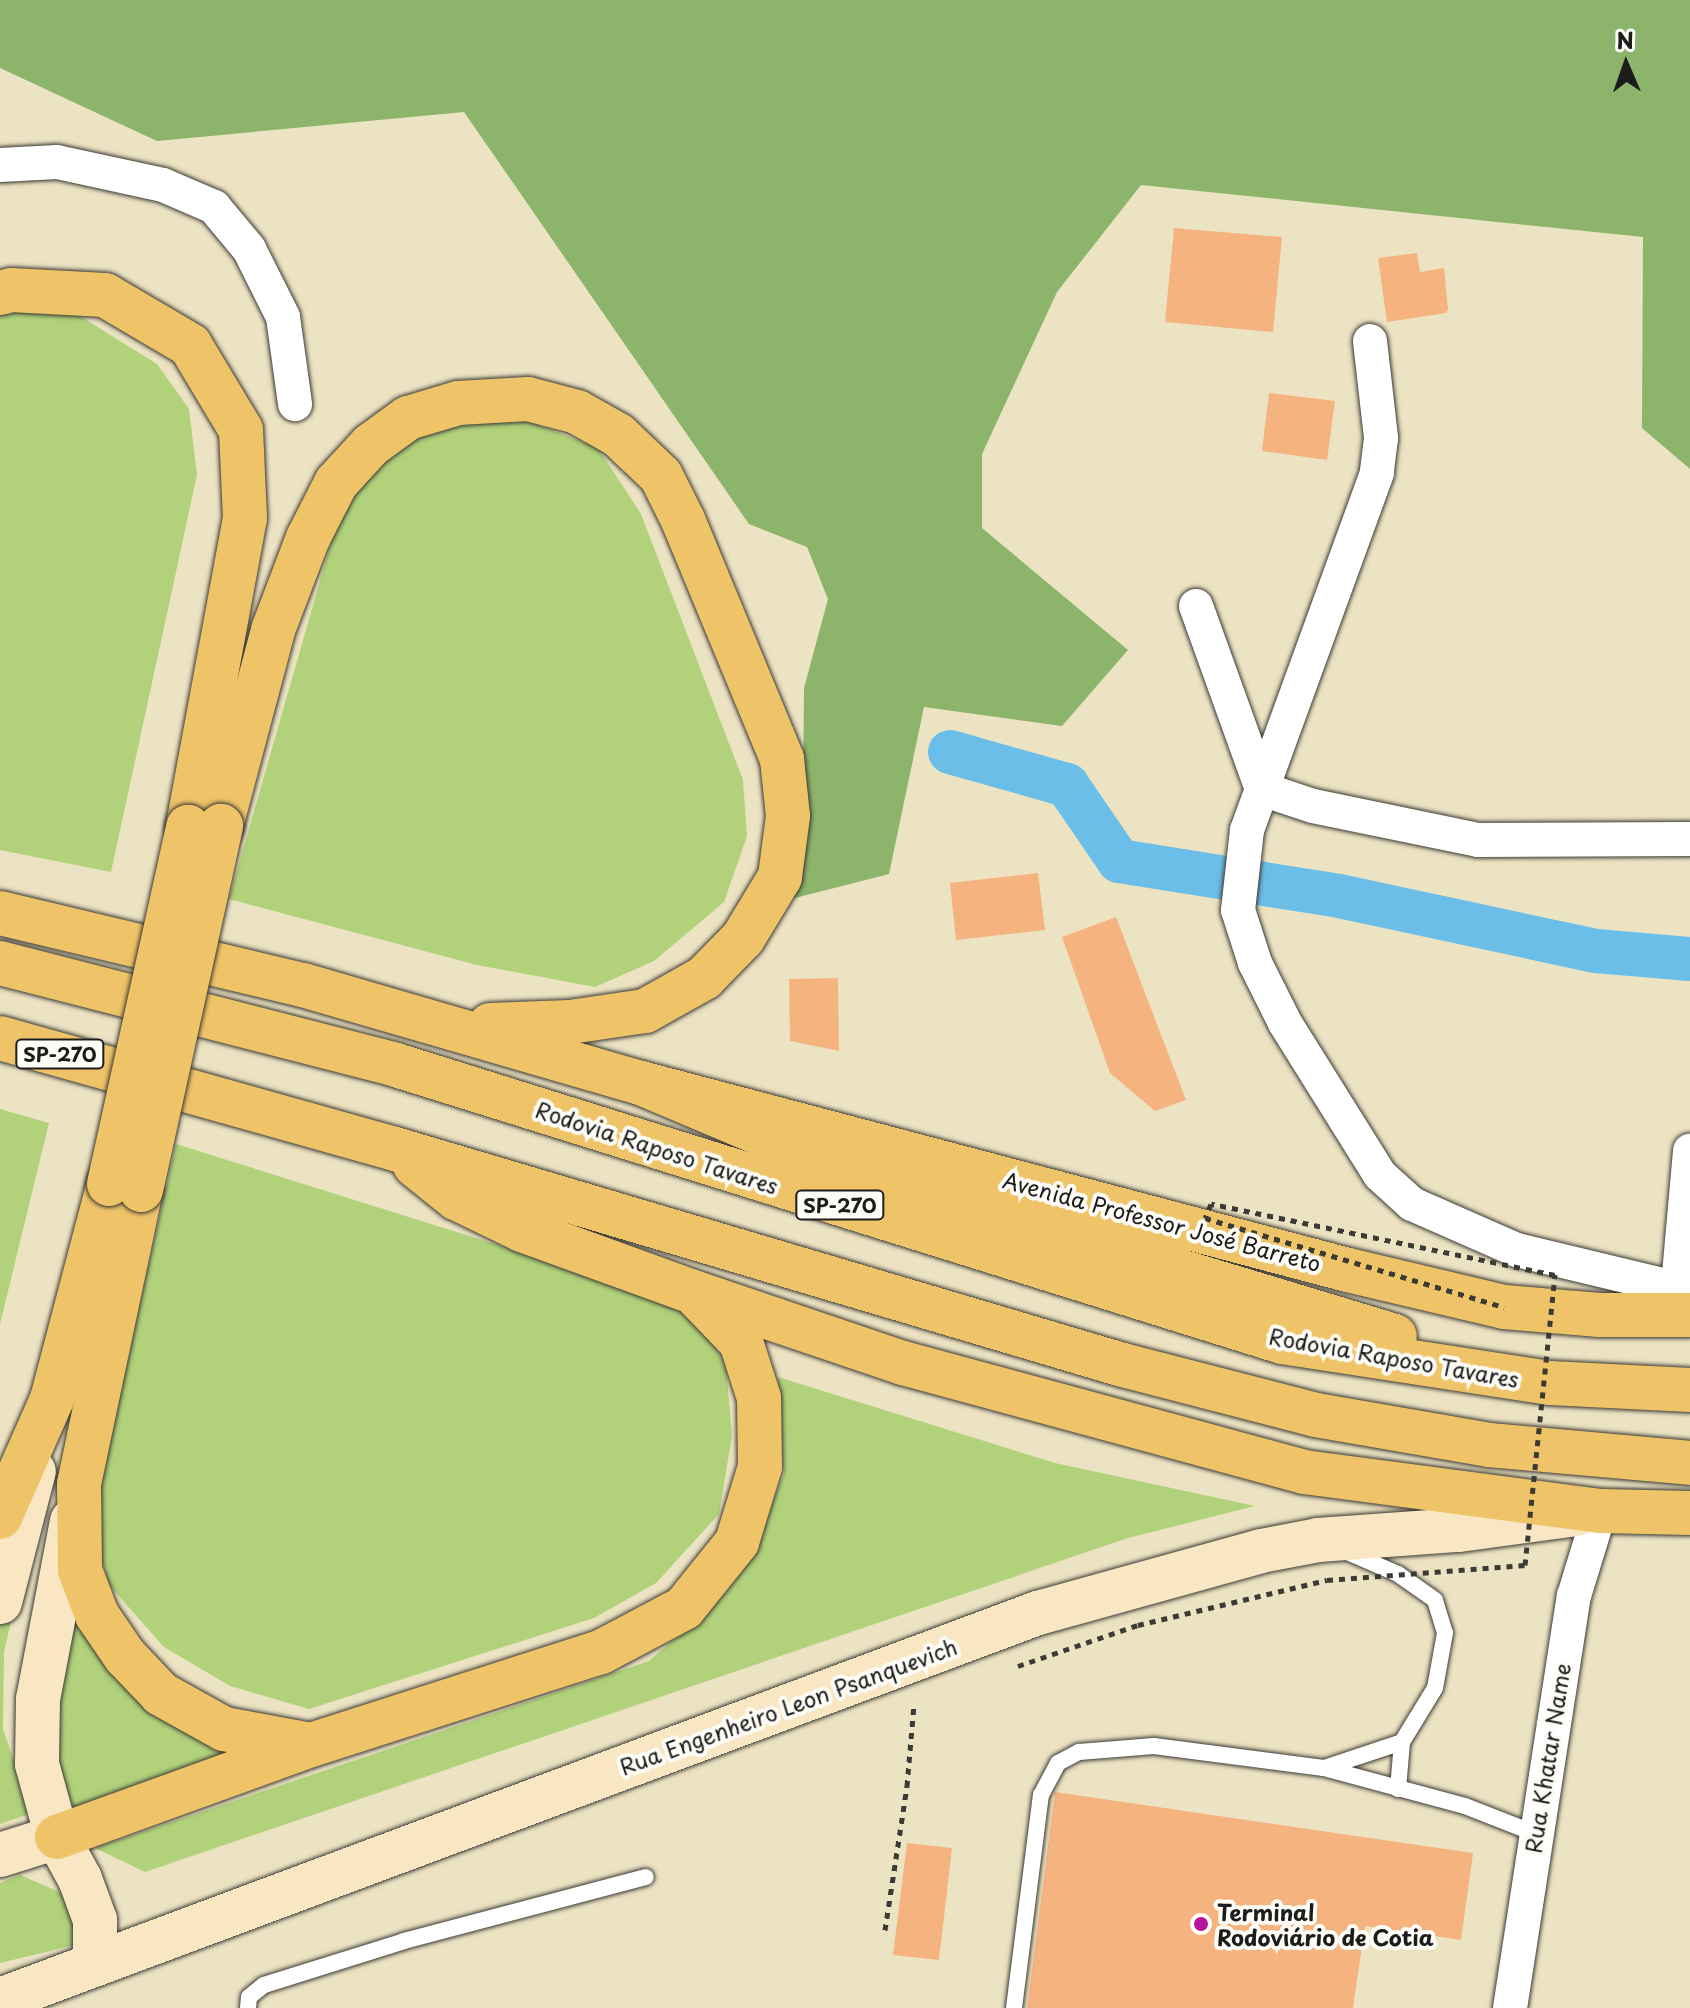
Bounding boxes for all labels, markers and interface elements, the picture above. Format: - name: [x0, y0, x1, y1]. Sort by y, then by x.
- text: N: [1616, 23, 1634, 56]
- north arrow: [1586, 24, 1666, 104]
- road number: SP-270: [14, 1038, 106, 1070]
- street label: Rodovia Raposo Tavares: [532, 1095, 782, 1199]
- street label: Avenida Professor José Barreto: [1000, 1166, 1324, 1276]
- road number: SP-270: [794, 1189, 886, 1221]
- street label: Rodovia Raposo Tavares: [1267, 1322, 1521, 1392]
- street label: Rua Engenheiro Leon Psanquevich: [616, 1633, 960, 1779]
- street label: Rua Khatar Name: [1519, 1661, 1575, 1855]
- place label: Terminal Rodoviário de Cotia: [1217, 1898, 1436, 1950]
- marker: Terminal Rodoviário de Cotia: [1192, 1915, 1210, 1933]

